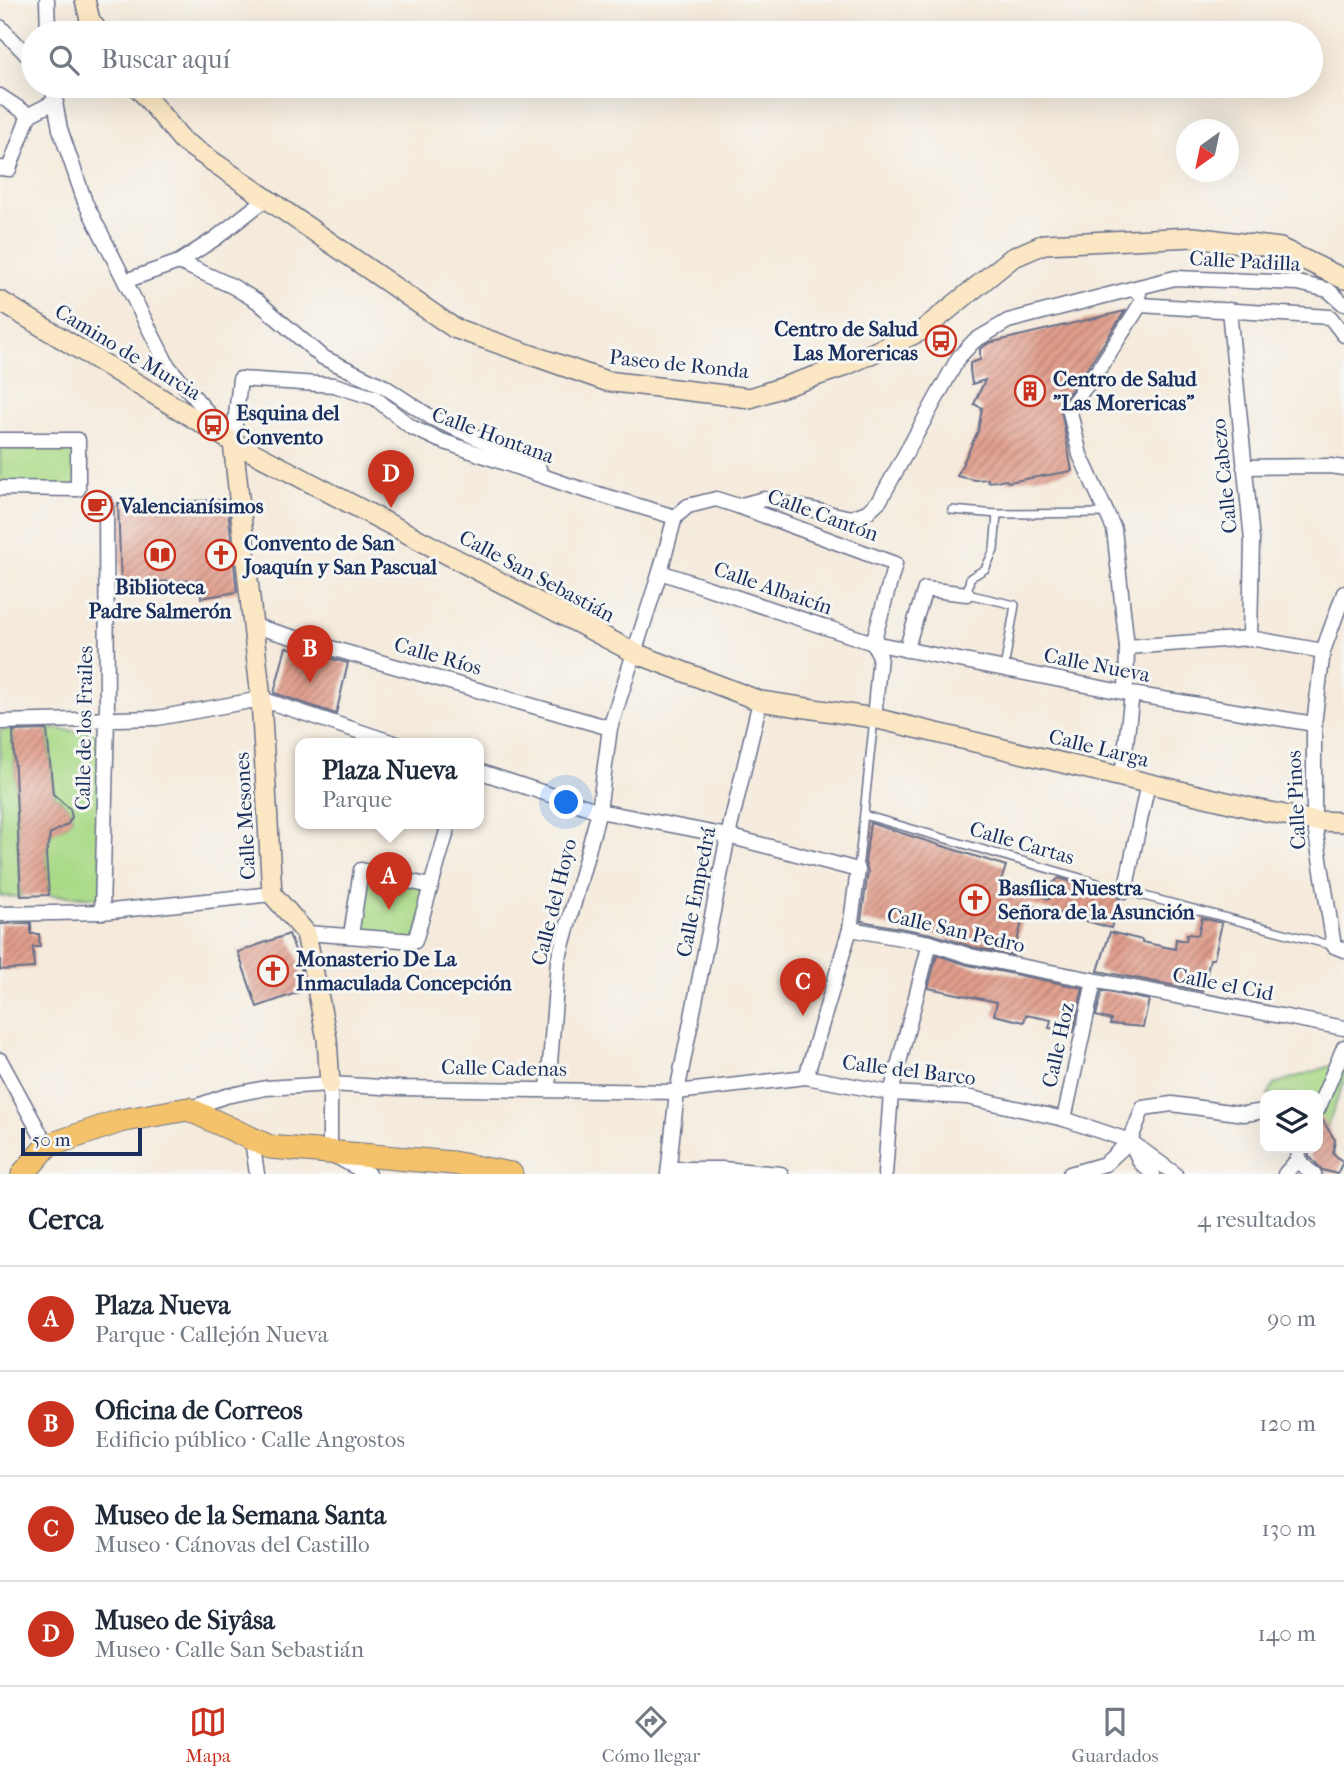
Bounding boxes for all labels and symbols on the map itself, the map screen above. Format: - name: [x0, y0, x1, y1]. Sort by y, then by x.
- north arrow: [1176, 119, 1239, 182]
- street label: Calle Padilla: [1189, 246, 1302, 276]
- street label: Camino de Murcia: [51, 299, 206, 405]
- place label: Centro de Salud Las Morericas: [774, 317, 919, 365]
- bus stop icon: Centro de Salud Las Morericas: [924, 324, 958, 358]
- street label: Paseo de Ronda: [608, 345, 750, 383]
- place label: Centro de Salud "Las Morericas": [1053, 367, 1197, 415]
- building icon: Centro de Salud "Las Morericas": [1013, 374, 1047, 408]
- place label: Esquina del Convento: [236, 401, 340, 449]
- street label: Calle Hontana: [429, 402, 558, 468]
- bus stop icon: Esquina del Convento: [196, 408, 230, 442]
- street label: Calle Cabezo: [1206, 417, 1242, 535]
- pin: D: [368, 450, 414, 508]
- street label: Calle Cantón: [764, 484, 882, 546]
- cafe icon: Valencianísimos: [80, 489, 114, 523]
- place label: Valencianísimos: [119, 494, 264, 518]
- street label: Calle San Sebastián: [455, 525, 619, 627]
- place label: Convento de San Joaquín y San Pascual: [242, 531, 437, 579]
- library icon: Biblioteca Padre Salmerón: [143, 538, 177, 572]
- church icon: Convento de San Joaquín y San Pascual: [204, 538, 238, 572]
- street label: Calle Albaicín: [711, 556, 835, 620]
- place label: Biblioteca Padre Salmerón: [89, 575, 232, 623]
- pin: B: [287, 625, 333, 683]
- street label: Calle Ríos: [391, 632, 485, 680]
- street label: Calle Nueva: [1042, 643, 1152, 687]
- street label: Calle de los Frailes: [71, 645, 97, 811]
- street label: Calle Larga: [1046, 724, 1152, 772]
- street label: Calle Pinos: [1281, 749, 1311, 850]
- street label: Calle Mesones: [230, 751, 260, 881]
- your location: [549, 785, 583, 819]
- street label: Calle Cartas: [967, 817, 1077, 869]
- street label: Calle Empedrá: [672, 824, 720, 959]
- street label: Calle del Hoyo: [527, 836, 581, 968]
- pin: A: [366, 852, 412, 910]
- place label: Basílica Nuestra Señora de la Asunción: [998, 876, 1195, 924]
- church icon: Basílica Nuestra Señora de la Asunción: [958, 883, 992, 917]
- street label: Calle San Pedro: [885, 902, 1027, 958]
- place label: Monasterio De La Inmaculada Concepción: [295, 947, 512, 995]
- church icon: Monasterio De La Inmaculada Concepción: [256, 954, 290, 988]
- pin: C: [780, 958, 826, 1016]
- street label: Calle el Cid: [1170, 962, 1276, 1006]
- street label: Calle Hoz: [1037, 1000, 1079, 1090]
- street label: Calle del Barco: [841, 1050, 977, 1090]
- street label: Calle Cadenas: [441, 1055, 567, 1081]
- scale bar: [21, 1125, 142, 1157]

